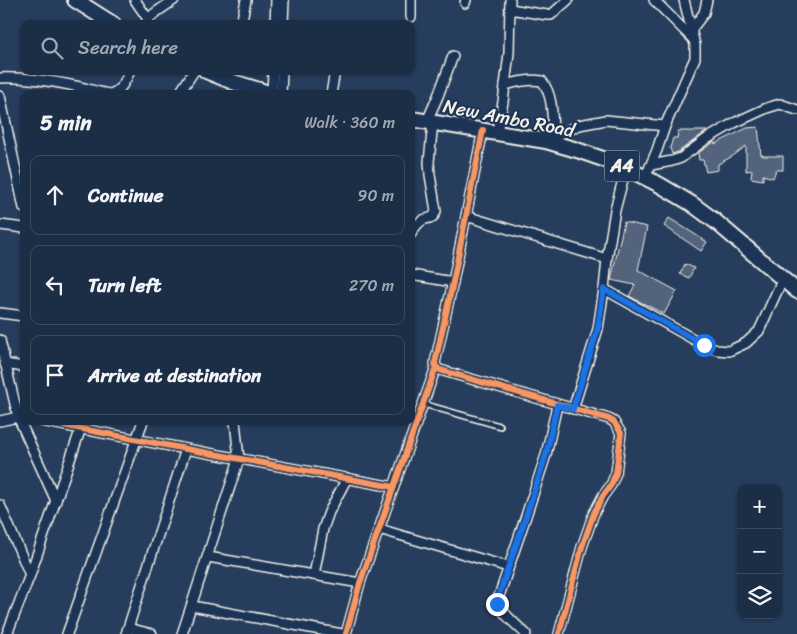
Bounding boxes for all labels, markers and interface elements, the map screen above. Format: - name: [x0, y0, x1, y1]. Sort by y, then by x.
- search box: [20, 20, 415, 75]
- text: Search here: [78, 31, 178, 64]
- icon: search: [38, 34, 66, 62]
- street label: New Ambo Road: [440, 89, 580, 147]
- text: 5 min: [40, 104, 92, 142]
- text: Walk · 360 m: [305, 108, 395, 137]
- road number: A4: [604, 150, 640, 182]
- text: Continue: [88, 179, 164, 212]
- icon: ahead: [41, 181, 69, 209]
- text: 90 m: [358, 181, 394, 210]
- text: Turn left: [88, 269, 161, 302]
- icon: left: [41, 271, 69, 299]
- text: 270 m: [349, 271, 394, 300]
- route start: [693, 334, 716, 357]
- text: Arrive at destination: [88, 359, 261, 392]
- icon: arrive: [41, 361, 69, 389]
- map controls: [737, 484, 782, 619]
- button: +: [737, 484, 782, 529]
- button: −: [737, 529, 782, 574]
- button: layers: [737, 574, 782, 619]
- route end: [486, 593, 509, 616]

